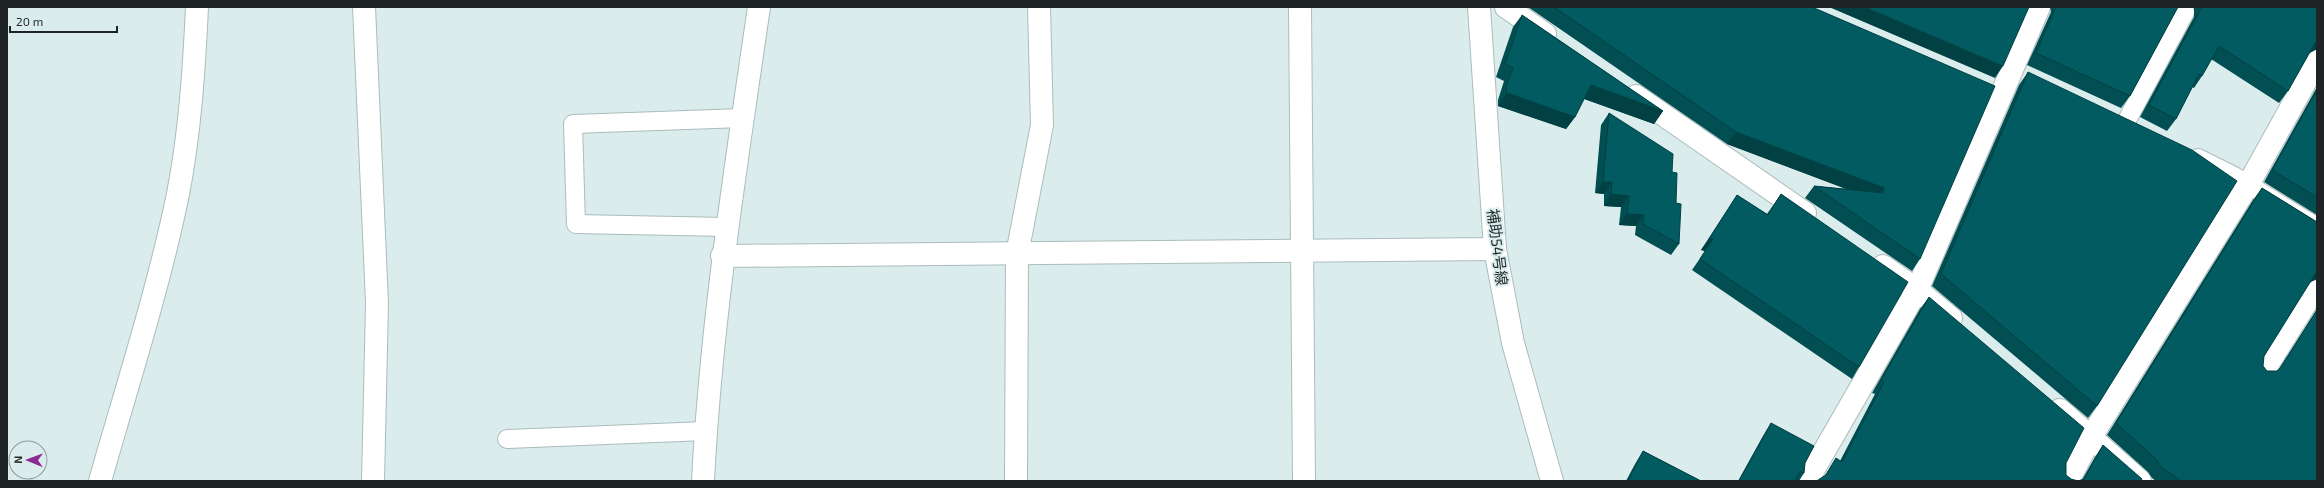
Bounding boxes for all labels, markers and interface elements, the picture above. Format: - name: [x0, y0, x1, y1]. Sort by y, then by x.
- scale bar: [10, 8, 117, 34]
- text: 20 m: [16, 14, 43, 28]
- street label: 補助54号線: [1484, 208, 1512, 286]
- north arrow: [8, 440, 48, 480]
- text: N: [11, 456, 24, 464]

